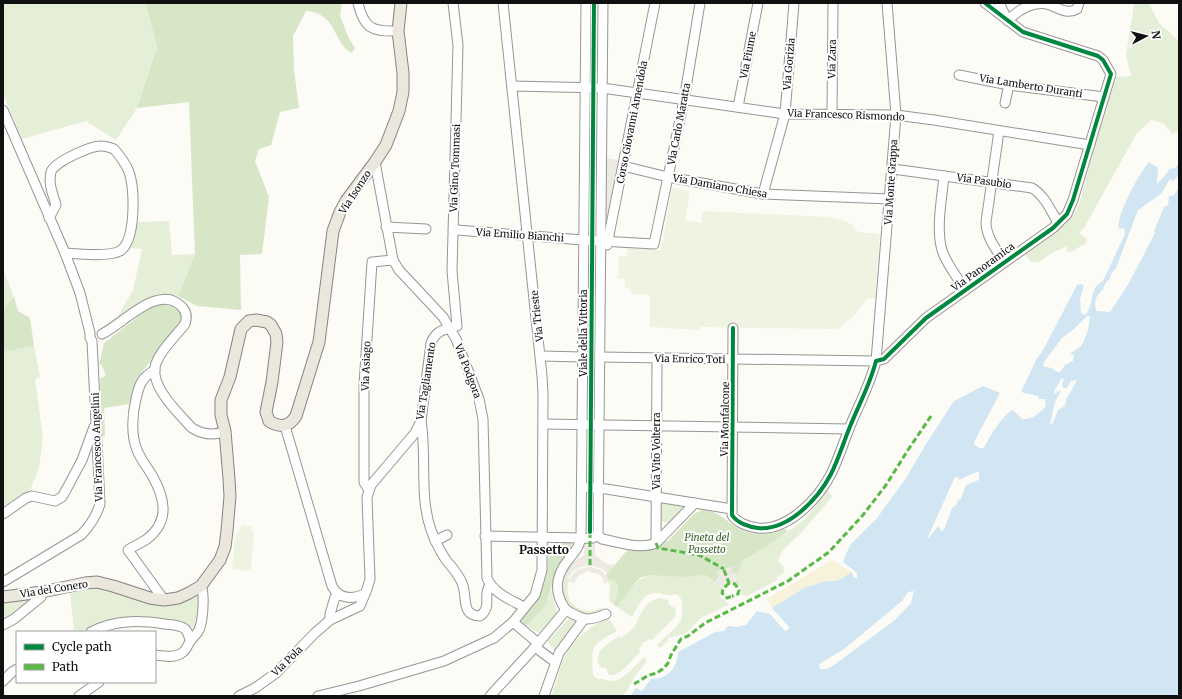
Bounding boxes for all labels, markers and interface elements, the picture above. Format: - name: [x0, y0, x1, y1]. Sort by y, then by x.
- north arrow: [1126, 16, 1166, 56]
- street label: Via Fiume: [737, 30, 759, 81]
- text: N: [1148, 30, 1163, 40]
- street label: Via Gorizia: [780, 37, 798, 92]
- street label: Via Zara: [825, 39, 839, 80]
- street label: Corso Giovanni Amendola: [614, 59, 650, 184]
- street label: Via Lamberto Duranti: [977, 71, 1084, 101]
- street label: Via Carlo Maratta: [664, 81, 693, 167]
- street label: Via Francesco Rismondo: [786, 106, 905, 124]
- street label: Via Gino Tommasi: [447, 124, 463, 213]
- street label: Via Monte Grappa: [881, 138, 901, 226]
- street label: Via Isonzo: [335, 167, 374, 217]
- street label: Via Damiano Chiesa: [671, 171, 769, 201]
- street label: Via Pasubio: [955, 171, 1012, 191]
- street label: Via Emilio Bianchi: [475, 225, 564, 245]
- street label: Via Panoramica: [948, 239, 1018, 295]
- street label: Viale della Vittoria: [577, 289, 590, 378]
- street label: Via Trieste: [528, 290, 546, 343]
- street label: Via Asiago: [359, 341, 373, 392]
- street label: Via Tagliamento: [413, 341, 439, 422]
- street label: Via Podgora: [451, 341, 485, 401]
- street label: Via Enrico Toti: [653, 352, 726, 366]
- street label: Via Monfalcone: [718, 382, 732, 457]
- street label: Via Francesco Angelini: [89, 392, 105, 503]
- street label: Via Vito Volterra: [650, 412, 663, 491]
- park label: Pineta del Passetto: [684, 531, 730, 556]
- district label: Passetto: [519, 542, 569, 557]
- street label: Via del Conero: [18, 577, 89, 601]
- legend: [16, 631, 156, 683]
- text: Cycle path: [52, 639, 112, 654]
- street label: Via Pola: [268, 643, 306, 680]
- text: Path: [52, 659, 78, 674]

